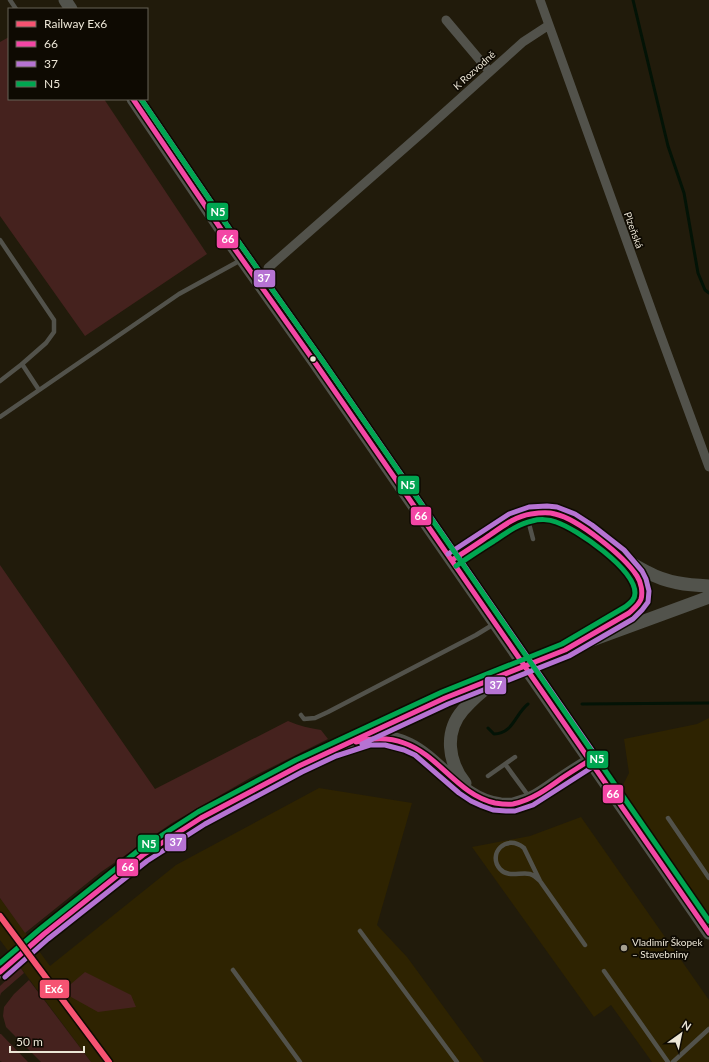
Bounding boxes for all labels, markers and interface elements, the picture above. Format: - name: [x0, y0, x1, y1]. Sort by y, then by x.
- legend: [8, 8, 148, 100]
- text: Railway Ex6: [44, 16, 107, 31]
- text: 66: [44, 36, 58, 51]
- street label: K Rozvodně: [451, 48, 497, 92]
- text: 37: [44, 56, 58, 71]
- text: N5: [44, 76, 60, 91]
- line badge: N5: [206, 202, 229, 221]
- text: N5: [211, 205, 225, 218]
- street label: Plzeňská: [622, 210, 646, 250]
- line badge: 66: [216, 229, 239, 249]
- text: 66: [222, 232, 235, 245]
- line badge: 37: [253, 269, 276, 288]
- text: 37: [258, 271, 270, 284]
- unlabelled marker: [308, 354, 318, 364]
- line badge: N5: [397, 475, 420, 495]
- text: N5: [401, 478, 415, 491]
- line badge: 66: [410, 506, 432, 526]
- text: 66: [415, 509, 428, 522]
- line badge: 37: [484, 676, 507, 695]
- text: 37: [490, 678, 502, 691]
- line badge: N5: [586, 750, 609, 769]
- text: N5: [590, 752, 604, 765]
- line badge: 66: [602, 784, 624, 804]
- text: 66: [607, 787, 620, 800]
- line badge: 37: [164, 833, 187, 852]
- line badge: N5: [137, 834, 160, 853]
- text: 37: [170, 835, 182, 848]
- text: N5: [142, 837, 156, 850]
- line badge: 66: [116, 858, 139, 877]
- text: 66: [122, 860, 135, 873]
- place label: Vladimír Škopek – Stavebniny: [632, 936, 703, 960]
- marker: Vladimír Škopek – Stavebniny: [619, 943, 629, 953]
- line badge: Ex6: [39, 979, 70, 999]
- text: Ex6: [45, 982, 64, 995]
- north arrow: [661, 1014, 701, 1054]
- text: N: [680, 1017, 694, 1033]
- scale bar: [10, 1028, 84, 1054]
- text: 50 m: [16, 1034, 43, 1049]

